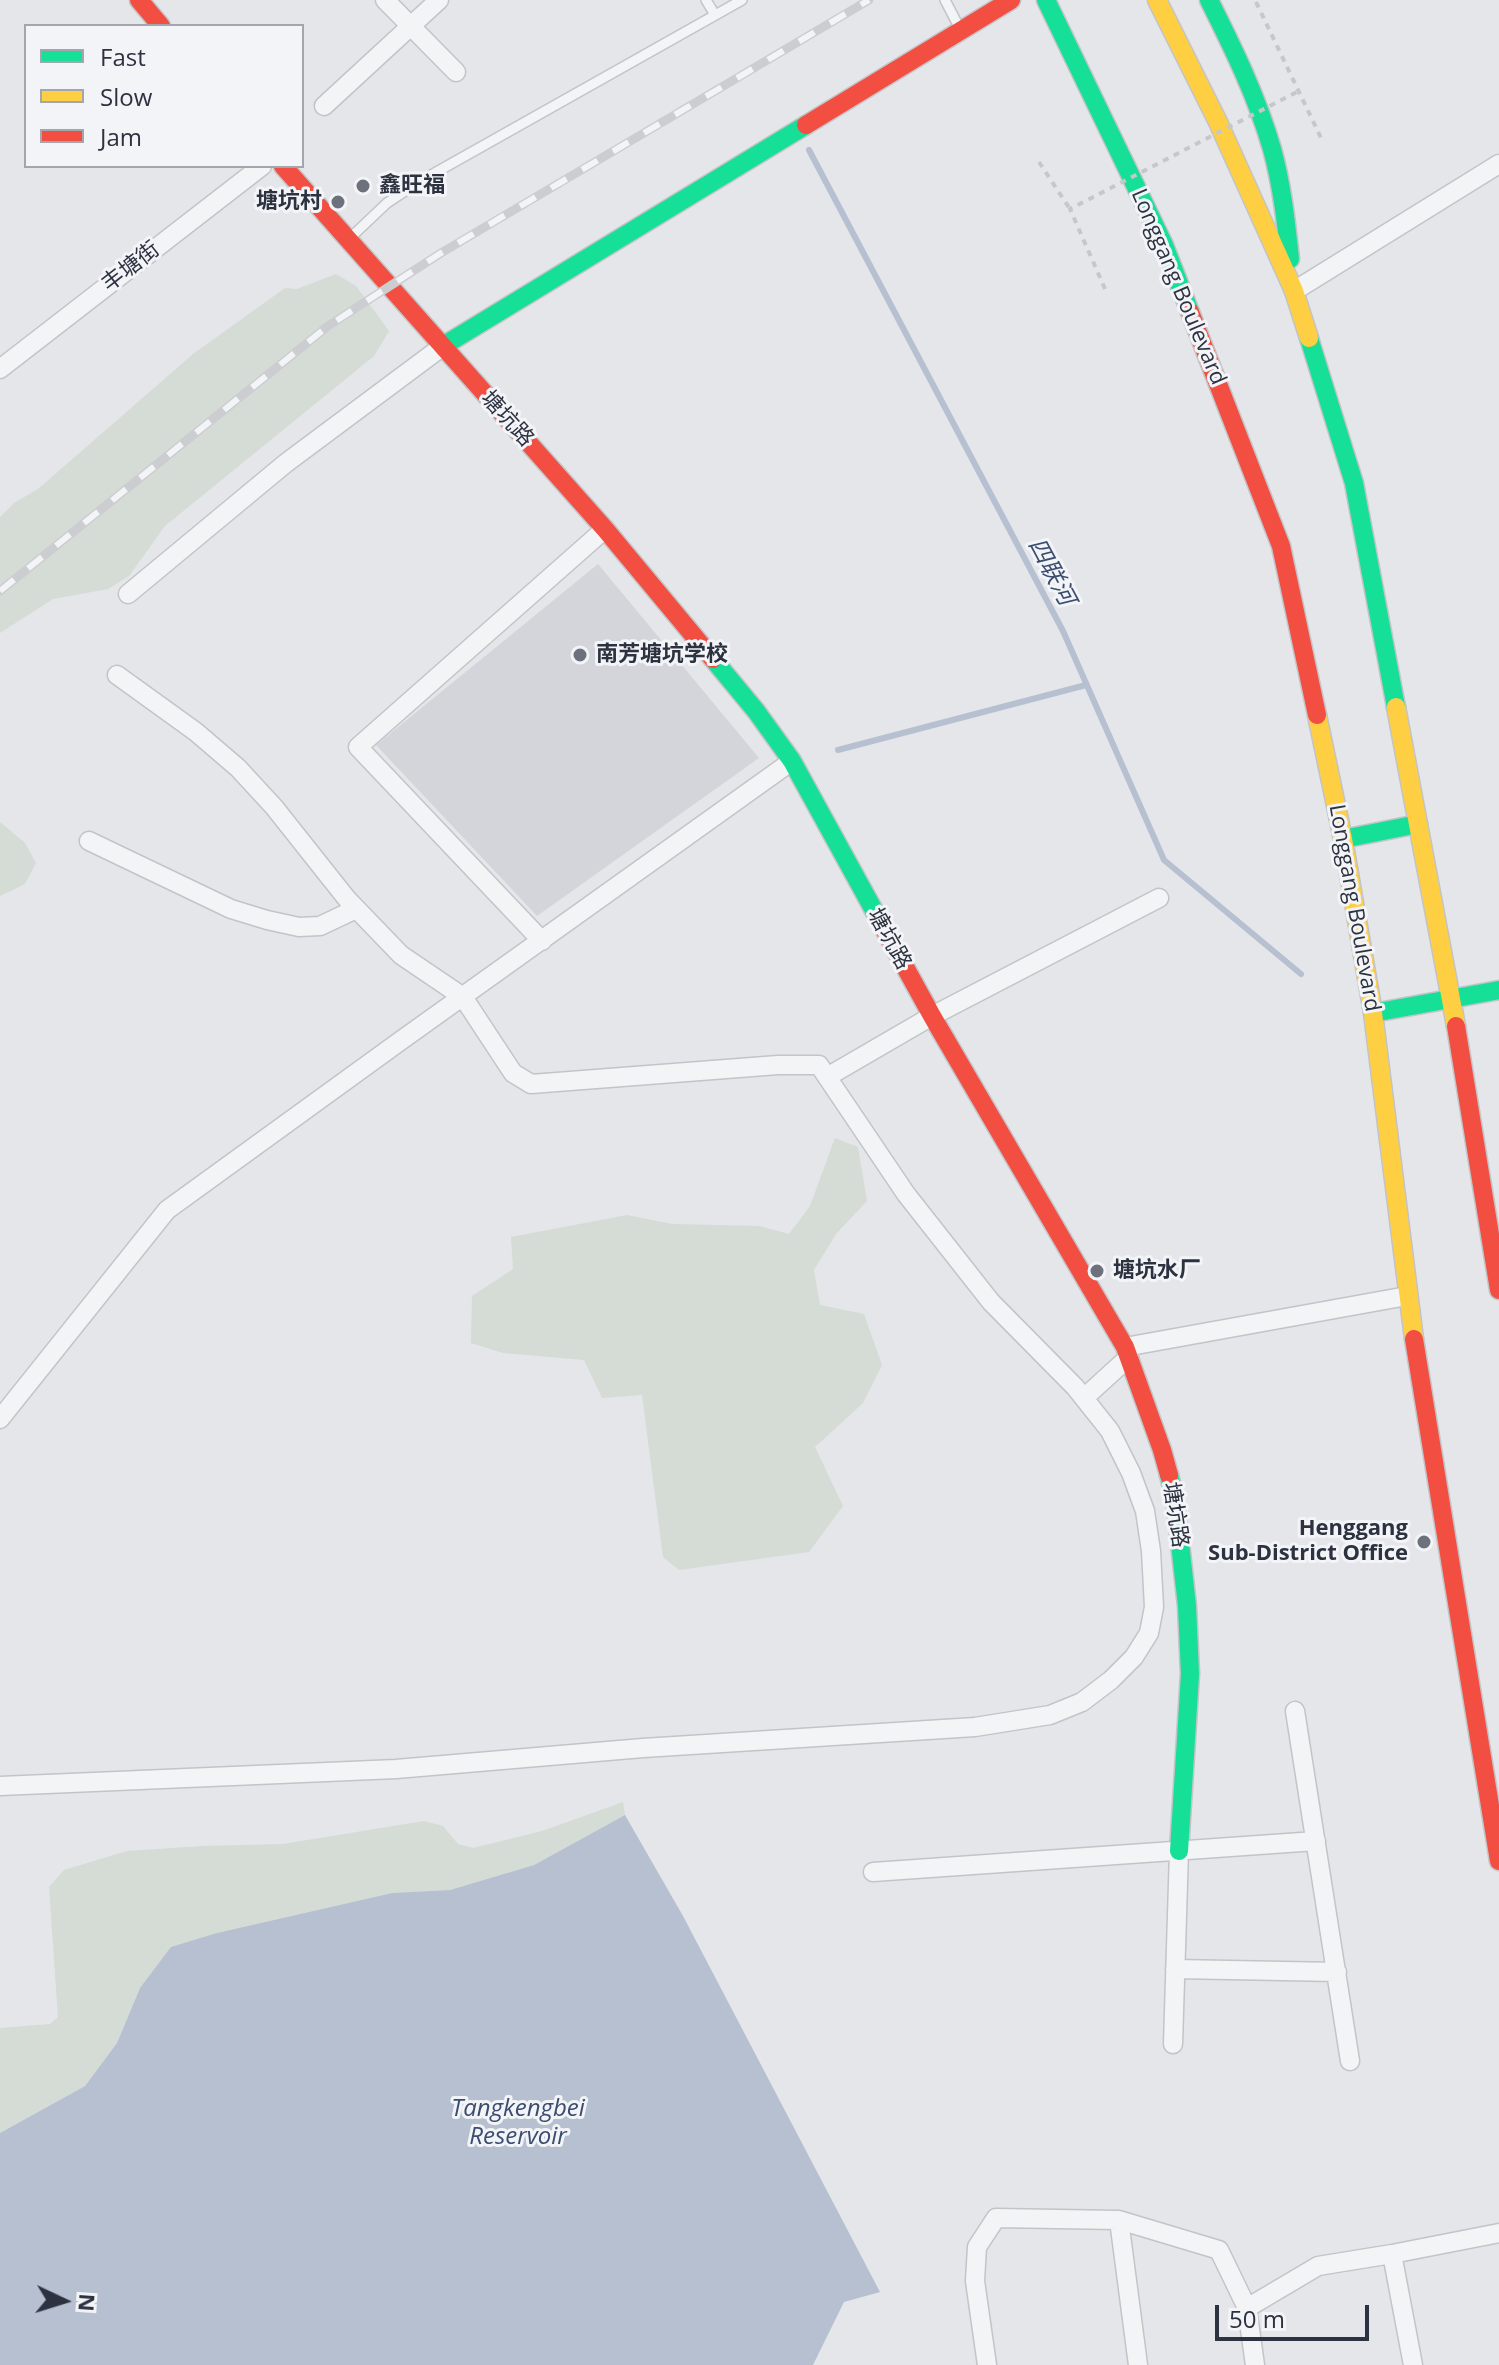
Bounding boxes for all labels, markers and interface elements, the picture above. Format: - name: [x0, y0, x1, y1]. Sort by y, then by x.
- legend: [24, 24, 304, 168]
- text: Fast: [100, 40, 146, 73]
- text: Slow: [100, 80, 152, 113]
- text: Jam: [100, 120, 142, 153]
- place label: 鑫旺福: [379, 173, 445, 199]
- marker: 鑫旺福: [354, 177, 372, 195]
- street label: Longgang Boulevard: [1125, 185, 1231, 389]
- place label: 塘坑村: [256, 189, 322, 215]
- marker: 塘坑村: [329, 193, 347, 211]
- street label: 丰塘街: [97, 236, 165, 298]
- street label: 塘坑路: [475, 386, 539, 452]
- water label: 四联河: [1021, 533, 1081, 611]
- place label: 南芳塘坑学校: [596, 642, 728, 668]
- marker: 南芳塘坑学校: [571, 646, 589, 664]
- street label: Longgang Boulevard: [1323, 802, 1385, 1014]
- street label: 塘坑路: [861, 904, 917, 974]
- place label: 塘坑水厂: [1113, 1258, 1201, 1284]
- marker: 塘坑水厂: [1088, 1262, 1106, 1280]
- street label: 塘坑路: [1157, 1480, 1193, 1550]
- place label: Henggang Sub-District Office: [1208, 1516, 1408, 1568]
- marker: Henggang Sub-District Office: [1415, 1533, 1433, 1551]
- water label: Tangkengbei Reservoir: [451, 2095, 585, 2151]
- north arrow: [24, 2261, 104, 2341]
- scale bar: [1219, 2289, 1373, 2339]
- text: N: [72, 2293, 104, 2313]
- text: 50 m: [1229, 2302, 1285, 2335]

